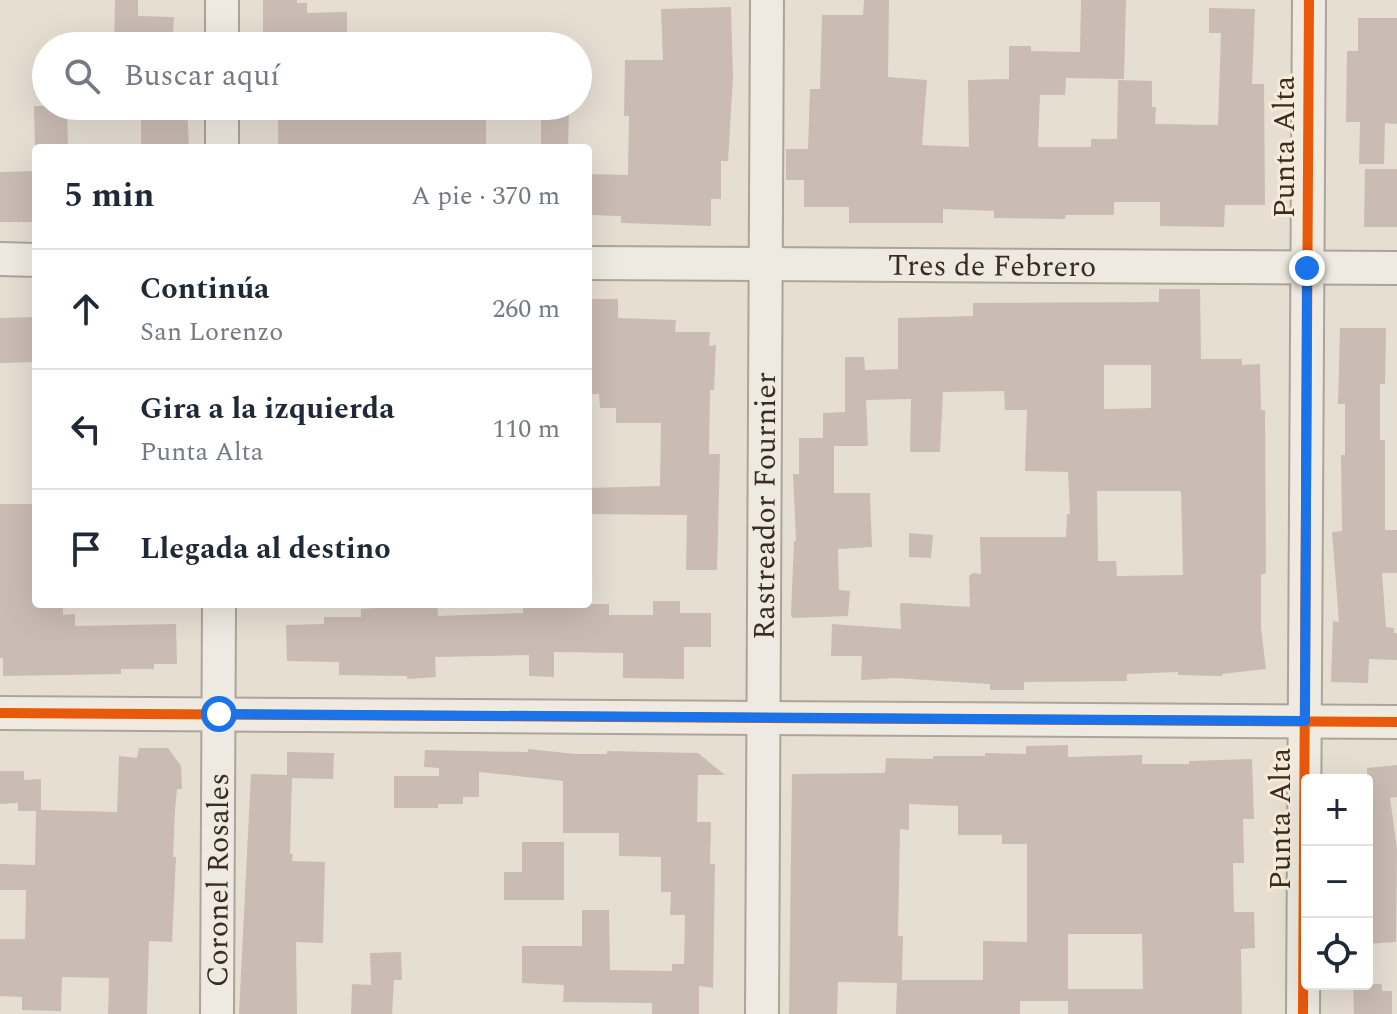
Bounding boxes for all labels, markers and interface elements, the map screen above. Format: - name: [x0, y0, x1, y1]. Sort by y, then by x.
- search box: [32, 32, 592, 120]
- text: Buscar aquí: [124, 53, 280, 99]
- icon: search: [60, 54, 104, 98]
- street label: Punta Alta: [1262, 75, 1308, 218]
- text: 5 min: [64, 170, 154, 222]
- text: A pie · 370 m: [411, 176, 560, 216]
- street label: Tres de Febrero: [888, 243, 1096, 290]
- route end: [1289, 250, 1325, 286]
- text: Continúa: [140, 266, 270, 312]
- icon: ahead: [64, 287, 108, 331]
- text: 260 m: [492, 289, 560, 329]
- text: San Lorenzo: [140, 312, 283, 352]
- street label: Rastreador Fournier: [742, 372, 789, 640]
- text: Gira a la izquierda: [140, 386, 395, 432]
- icon: left: [64, 407, 108, 451]
- text: 110 m: [492, 409, 560, 449]
- text: Punta Alta: [140, 432, 264, 472]
- text: Llegada al destino: [140, 526, 391, 572]
- icon: arrive: [64, 527, 108, 571]
- route start: [201, 696, 237, 732]
- street label: Punta Alta: [1258, 747, 1304, 890]
- street label: Coronel Rosales: [195, 773, 242, 987]
- map controls: [1301, 774, 1373, 990]
- button: +: [1301, 774, 1373, 846]
- button: −: [1301, 846, 1373, 918]
- button: locate: [1301, 918, 1373, 990]

